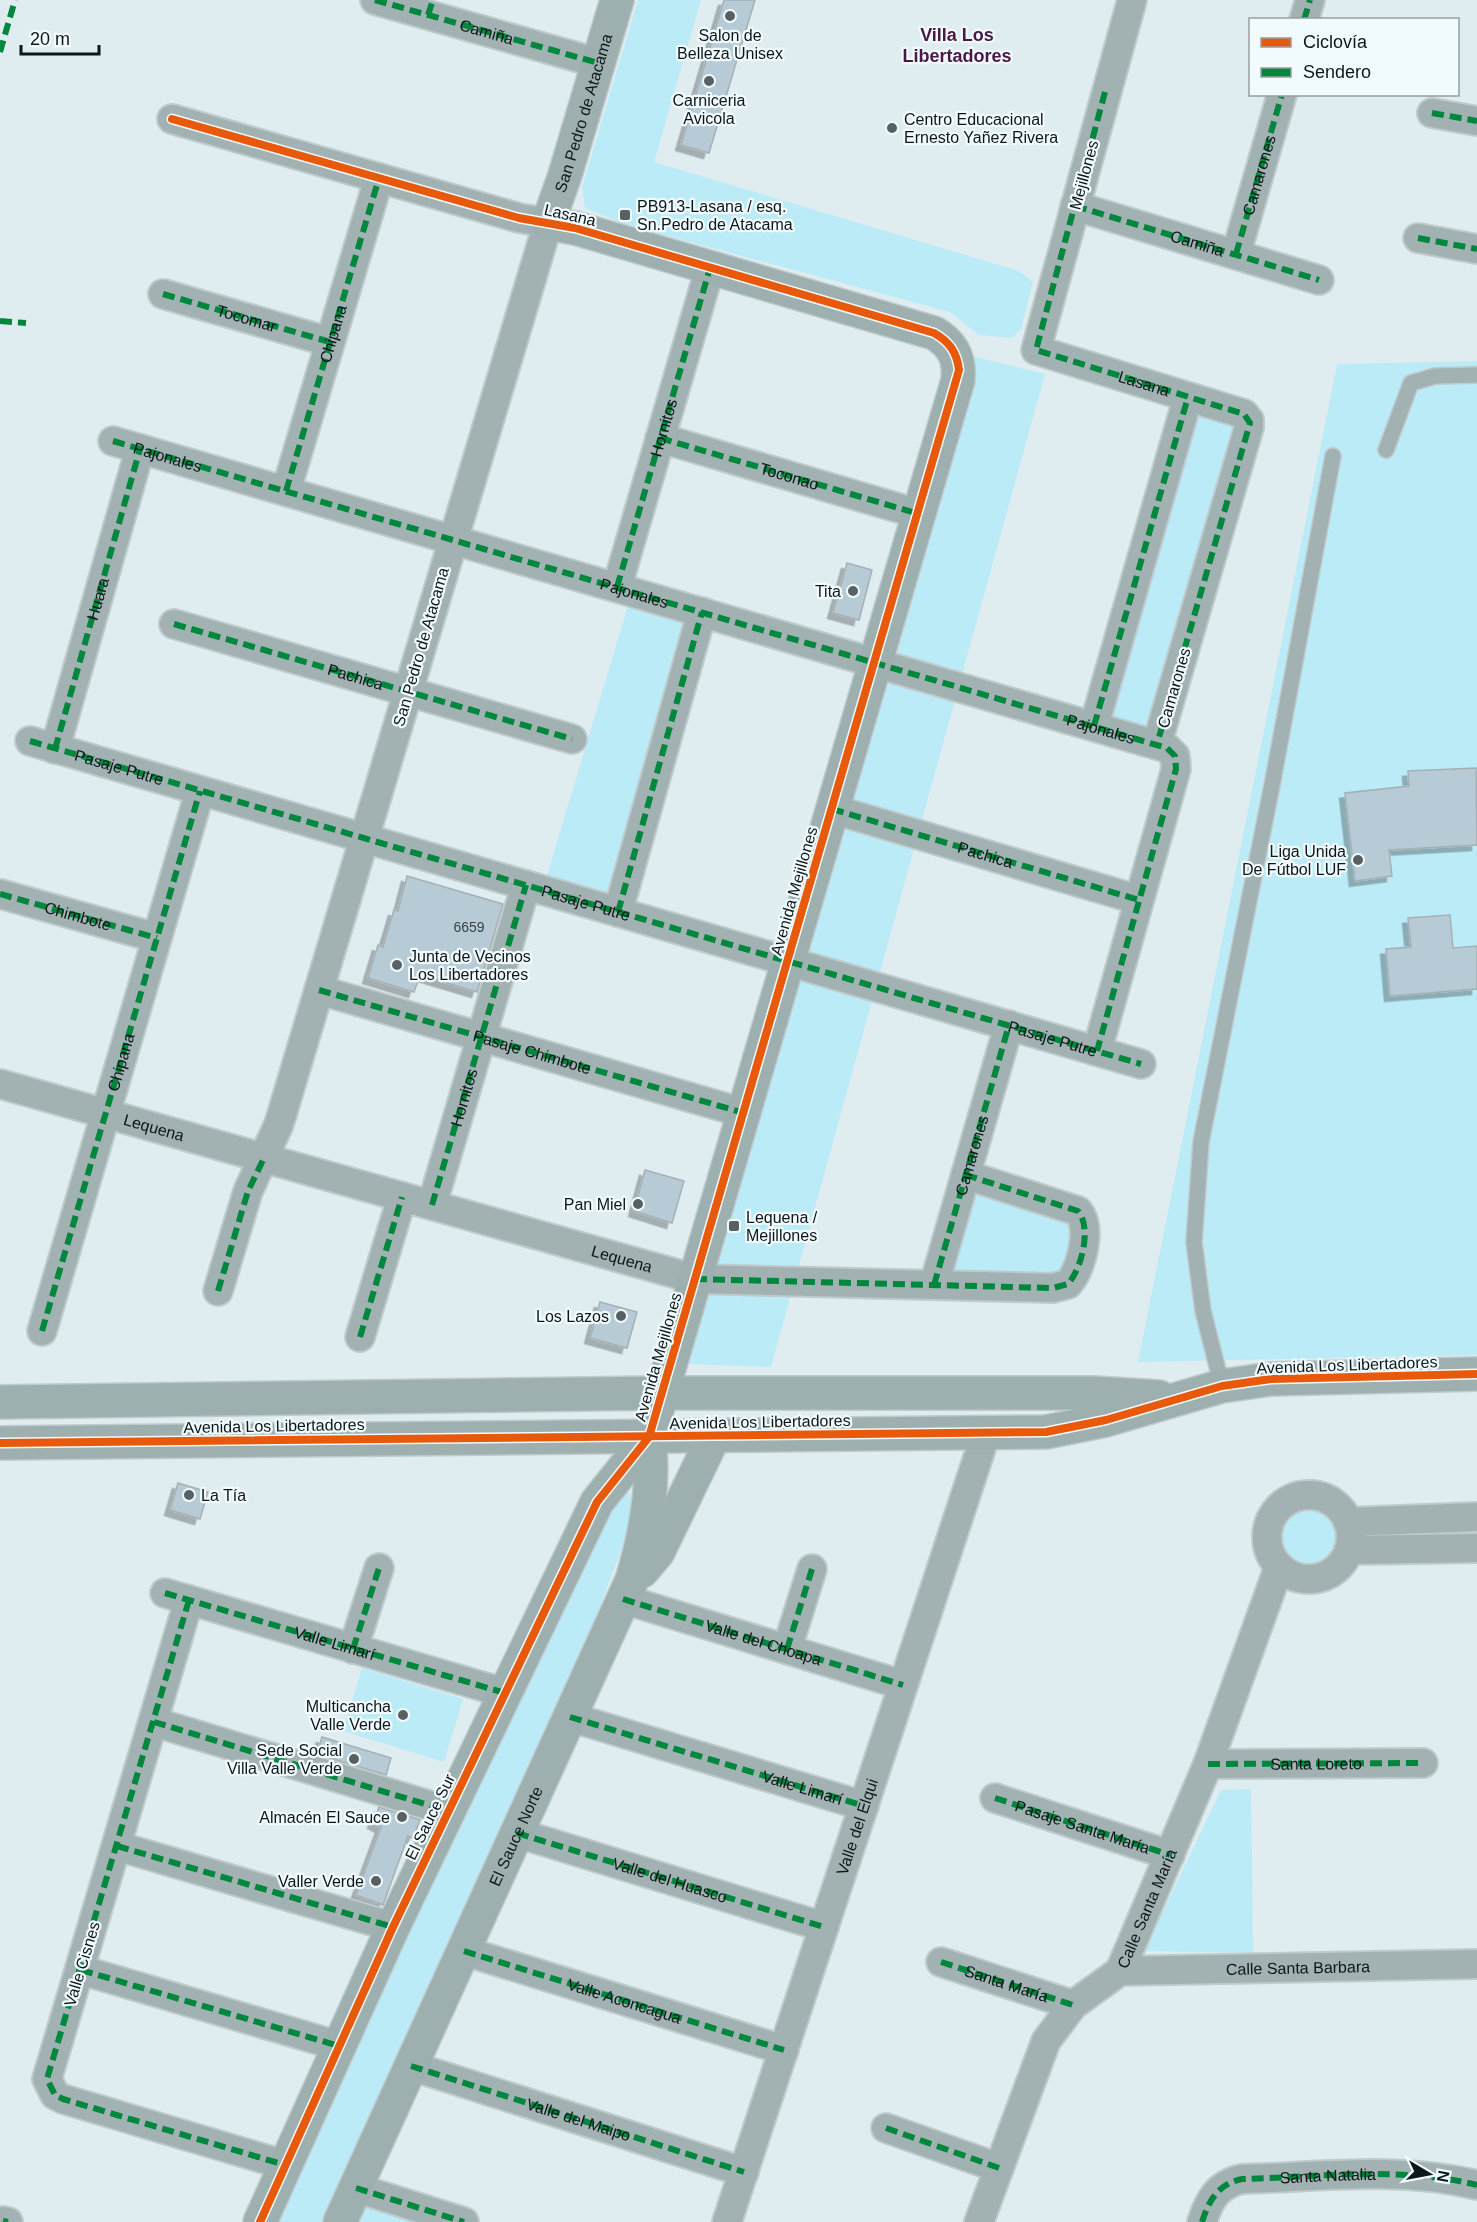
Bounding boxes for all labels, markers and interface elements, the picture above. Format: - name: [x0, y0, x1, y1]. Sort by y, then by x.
- marker: Salon de Belleza Unisex: [723, 9, 737, 23]
- street label: Camiña: [458, 16, 516, 47]
- scale bar: [21, 18, 99, 56]
- legend: [1249, 18, 1459, 96]
- district label: Villa Los Libertadores: [902, 25, 1012, 66]
- place label: Salon de Belleza Unisex: [677, 27, 783, 62]
- text: 20 m: [30, 29, 70, 49]
- street label: San Pedro de Atacama: [551, 32, 615, 194]
- text: Ciclovía: [1303, 32, 1368, 52]
- text: Sendero: [1303, 62, 1371, 82]
- marker: Carniceria Avicola: [702, 74, 716, 88]
- place label: Carniceria Avicola: [673, 92, 746, 127]
- place label: Centro Educacional Ernesto Yañez Rivera: [904, 111, 1058, 146]
- marker: Centro Educacional Ernesto Yañez Rivera: [885, 121, 899, 135]
- street label: Camarones: [1239, 133, 1278, 217]
- street label: Mejillones: [1067, 138, 1101, 212]
- place label: PB913-Lasana / esq. Sn.Pedro de Atacama: [637, 198, 793, 233]
- street label: Lasana: [543, 201, 598, 229]
- marker: PB913-Lasana / esq. Sn.Pedro de Atacama: [618, 208, 632, 222]
- street label: Camiña: [1169, 227, 1226, 259]
- street label: Tocomar: [215, 301, 279, 335]
- street label: Chipana: [316, 303, 349, 365]
- street label: Lasana: [1116, 367, 1172, 399]
- street label: Hornitos: [647, 397, 680, 459]
- street label: Pajonales: [132, 439, 204, 475]
- street label: Toconao: [758, 459, 821, 493]
- street label: San Pedro de Atacama: [390, 565, 452, 728]
- street label: Pajonales: [598, 575, 670, 611]
- street label: Huara: [83, 576, 112, 622]
- place label: Tita: [815, 583, 841, 600]
- marker: Tita: [846, 584, 860, 598]
- street label: Camarones: [1154, 646, 1194, 730]
- street label: Pachica: [326, 660, 385, 693]
- street label: Pajonales: [1065, 711, 1137, 747]
- street label: Pasaje Putre: [73, 746, 166, 788]
- street label: Avenida Mejillones: [767, 825, 821, 957]
- street label: Pachica: [956, 838, 1015, 871]
- place label: Liga Unida De Fútbol LUF: [1242, 843, 1346, 878]
- marker: Liga Unida De Fútbol LUF: [1351, 853, 1365, 867]
- street label: Pasaje Putre: [540, 882, 632, 924]
- street label: Chimbote: [43, 898, 113, 933]
- house number: 6659: [453, 919, 485, 935]
- place label: Junta de Vecinos Los Libertadores: [409, 948, 531, 983]
- marker: Junta de Vecinos Los Libertadores: [390, 958, 404, 972]
- street label: Pasaje Putre: [1006, 1017, 1099, 1059]
- street label: Pasaje Chimbote: [471, 1027, 593, 1077]
- street label: Chipana: [104, 1031, 137, 1093]
- street label: Hornitos: [447, 1067, 480, 1129]
- street label: Lequena: [122, 1111, 186, 1144]
- street label: Camarones: [952, 1113, 991, 1197]
- place label: Pan Miel: [564, 1196, 626, 1213]
- marker: Pan Miel: [631, 1197, 645, 1211]
- place label: Lequena / Mejillones: [746, 1209, 818, 1244]
- marker: Lequena / Mejillones: [727, 1219, 741, 1233]
- street label: Lequena: [590, 1242, 654, 1275]
- street label: Avenida Mejillones: [631, 1291, 685, 1423]
- place label: Los Lazos: [536, 1308, 609, 1325]
- marker: Los Lazos: [614, 1309, 628, 1323]
- street label: Avenida Los Libertadores: [1256, 1353, 1438, 1377]
- street label: Avenida Los Libertadores: [669, 1412, 851, 1432]
- street label: Avenida Los Libertadores: [183, 1416, 365, 1436]
- place label: La Tía: [201, 1487, 246, 1504]
- marker: La Tía: [182, 1488, 196, 1502]
- street label: Valle del Choapa: [703, 1616, 824, 1668]
- street label: Valle Limarí: [292, 1623, 378, 1663]
- place label: Multicancha Valle Verde: [306, 1698, 391, 1733]
- marker: Multicancha Valle Verde: [396, 1708, 410, 1722]
- place label: Sede Social Villa Valle Verde: [227, 1742, 342, 1777]
- marker: Sede Social Villa Valle Verde: [347, 1752, 361, 1766]
- street label: Santa Loreto: [1270, 1755, 1362, 1772]
- street label: Valle Limarí: [760, 1767, 845, 1808]
- street label: El Sauce Sur: [402, 1771, 458, 1863]
- street label: Valle del Elqui: [833, 1776, 880, 1877]
- street label: El Sauce Norte: [486, 1783, 546, 1889]
- street label: Pasaje Santa María: [1013, 1797, 1152, 1856]
- place label: Almacén El Sauce: [259, 1809, 390, 1826]
- marker: Almacén El Sauce: [395, 1810, 409, 1824]
- street label: Calle Santa María: [1114, 1846, 1180, 1971]
- street label: Valle del Huasco: [611, 1854, 729, 1905]
- place label: Valler Verde: [278, 1873, 364, 1890]
- marker: Valler Verde: [369, 1874, 383, 1888]
- street label: Valle Cisnes: [61, 1920, 103, 2008]
- street label: Calle Santa Barbara: [1226, 1958, 1370, 1977]
- street label: Santa María: [963, 1962, 1051, 2005]
- street label: Valle Aconcagua: [566, 1975, 684, 2026]
- street label: Valle del Maipo: [525, 2095, 633, 2144]
- north arrow: [1399, 2144, 1459, 2204]
- street label: Santa Natalia: [1279, 2166, 1376, 2186]
- text: N: [1434, 2169, 1453, 2184]

